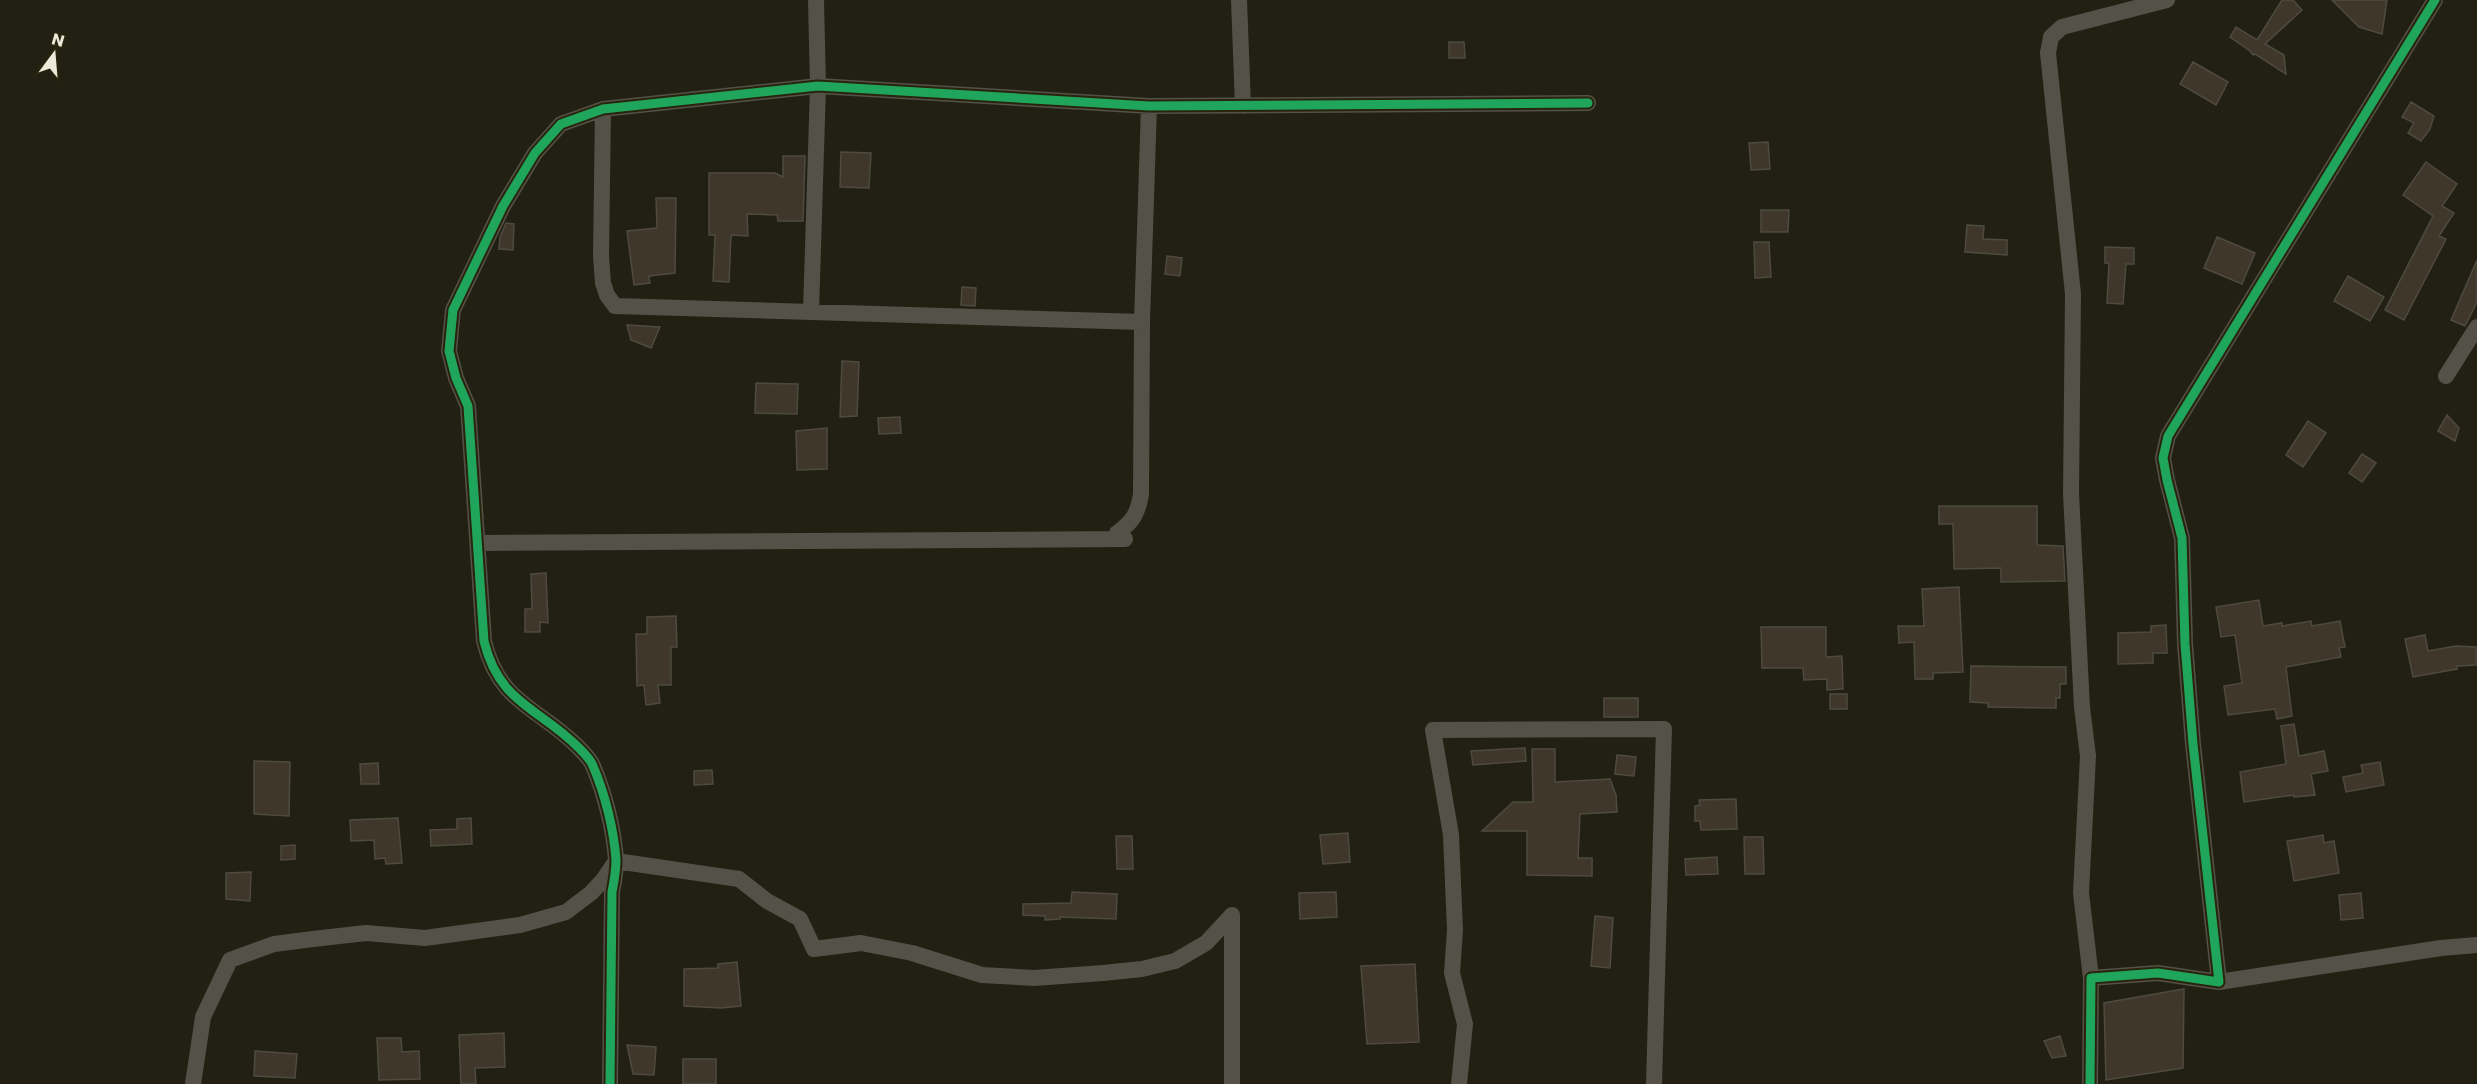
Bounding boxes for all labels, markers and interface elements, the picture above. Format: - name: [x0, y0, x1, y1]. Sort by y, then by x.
- north arrow: [24, 24, 84, 84]
- text: N: [49, 27, 67, 53]

